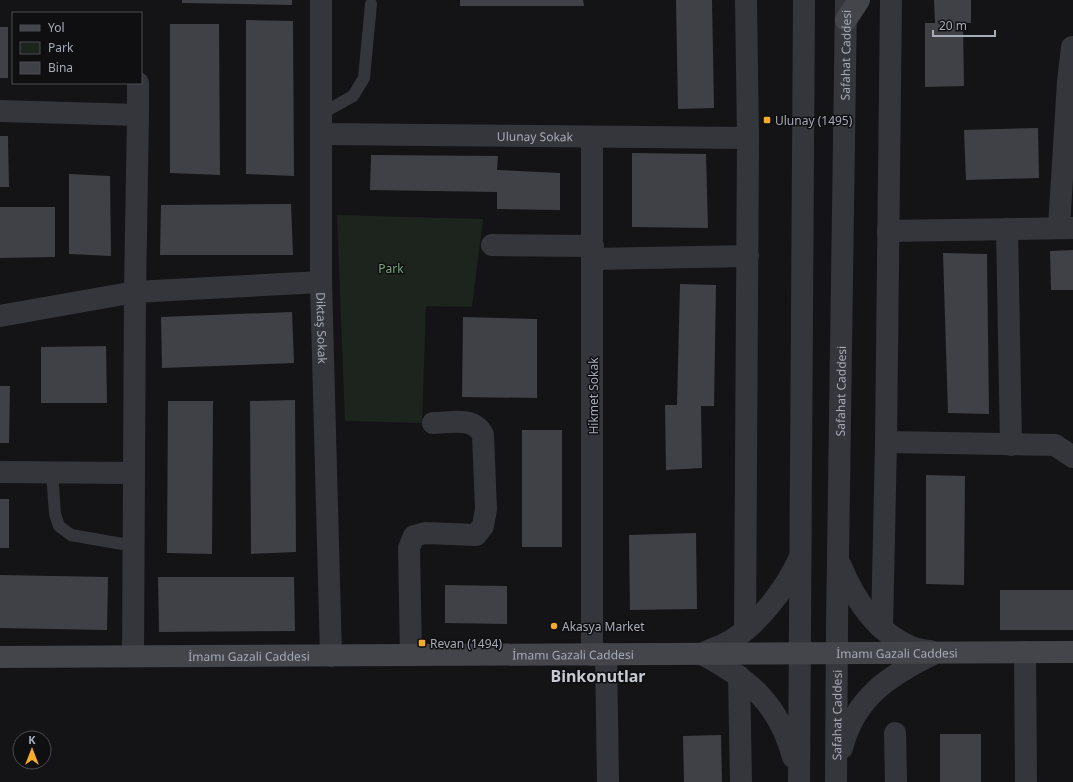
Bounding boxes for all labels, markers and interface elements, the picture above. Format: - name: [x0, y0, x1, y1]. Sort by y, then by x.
- street label: Safahat Caddesi: [836, 10, 854, 100]
- legend: [12, 12, 142, 84]
- scale bar: [933, 12, 995, 38]
- text: 20 m: [939, 17, 967, 34]
- text: Yol: [48, 19, 65, 36]
- text: Park: [48, 39, 74, 56]
- text: Bina: [48, 59, 73, 76]
- place label: Ulunay (1495): [775, 112, 853, 129]
- marker: Ulunay (1495): [762, 115, 772, 125]
- street label: Ulunay Sokak: [497, 127, 574, 145]
- park label: Park: [378, 260, 404, 277]
- street label: Diktaş Sokak: [313, 292, 332, 365]
- street label: Safahat Caddesi: [831, 346, 850, 436]
- street label: Hikmet Sokak: [585, 357, 602, 435]
- place label: Akasya Market: [562, 618, 645, 635]
- marker: Akasya Market: [549, 621, 559, 631]
- place label: Revan (1494): [430, 635, 502, 652]
- marker: Revan (1494): [417, 638, 427, 648]
- street label: İmamı Gazali Caddesi: [836, 644, 958, 662]
- street label: İmamı Gazali Caddesi: [512, 646, 634, 663]
- street label: İmamı Gazali Caddesi: [188, 647, 310, 665]
- district label: Binkonutlar: [551, 665, 646, 687]
- street label: Safahat Caddesi: [828, 670, 845, 760]
- north arrow: [12, 730, 52, 770]
- text: K: [28, 732, 36, 747]

